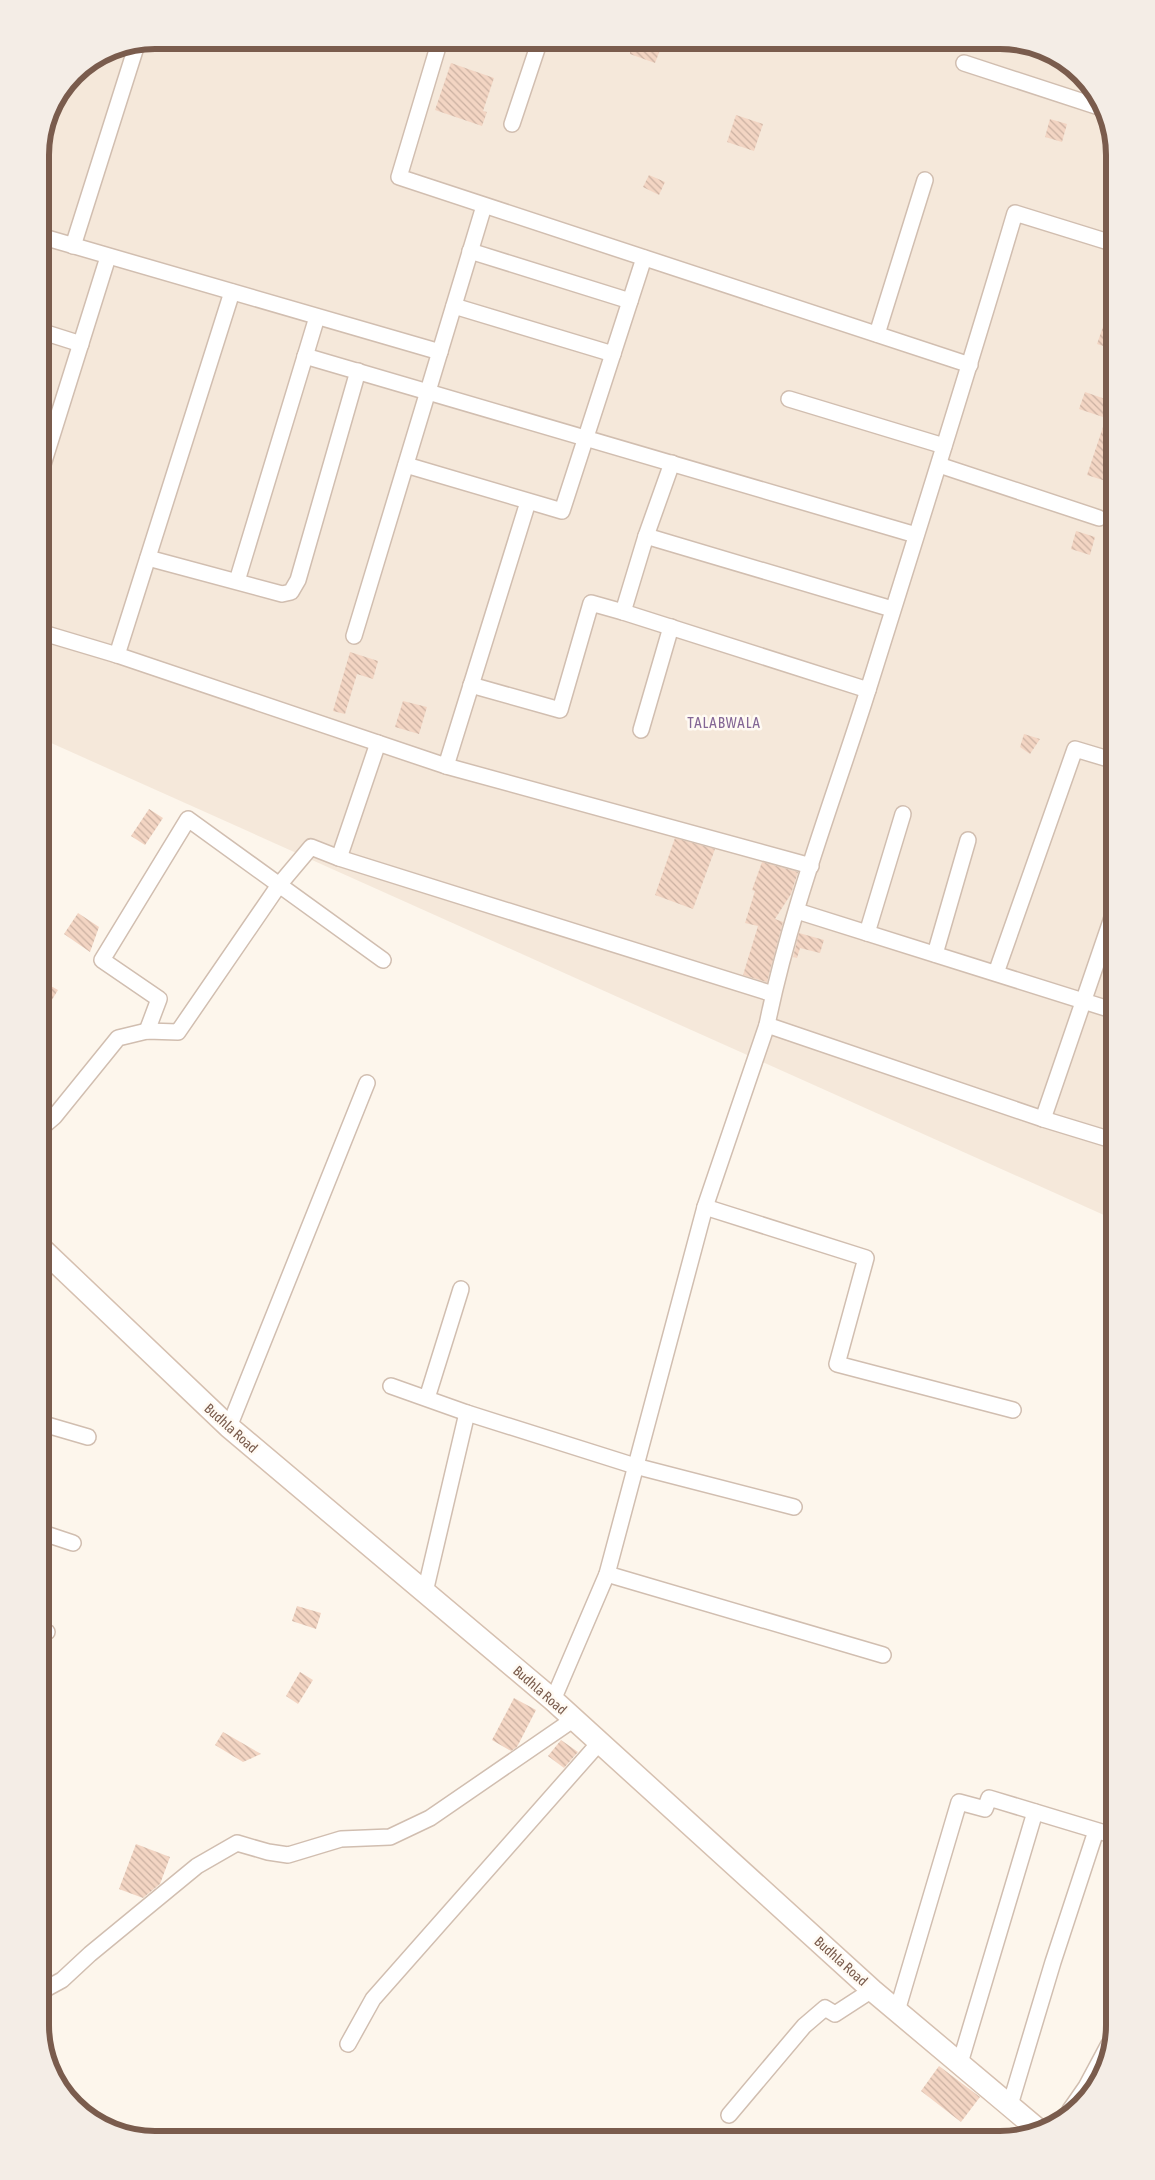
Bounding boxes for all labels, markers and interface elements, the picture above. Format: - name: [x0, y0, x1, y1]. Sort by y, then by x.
- district label: TALABWALA: [687, 714, 761, 731]
- street label: Budhla Road: [201, 1400, 261, 1456]
- street label: Budhla Road: [510, 1662, 570, 1718]
- street label: Budhla Road: [811, 1933, 871, 1989]

